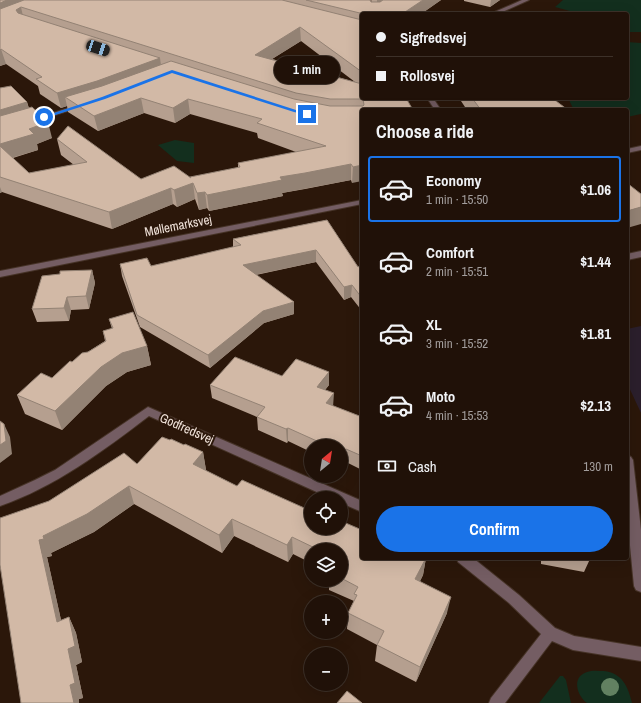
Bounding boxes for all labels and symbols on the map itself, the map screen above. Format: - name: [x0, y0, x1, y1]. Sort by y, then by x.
- car: [85, 39, 111, 57]
- callout: 1 min: [274, 56, 340, 84]
- route end: [298, 105, 316, 123]
- route start: [35, 108, 53, 126]
- street label: Møllemarksvej: [143, 211, 213, 240]
- street label: Godfredsvej: [157, 409, 217, 448]
- north arrow: [304, 439, 348, 483]

